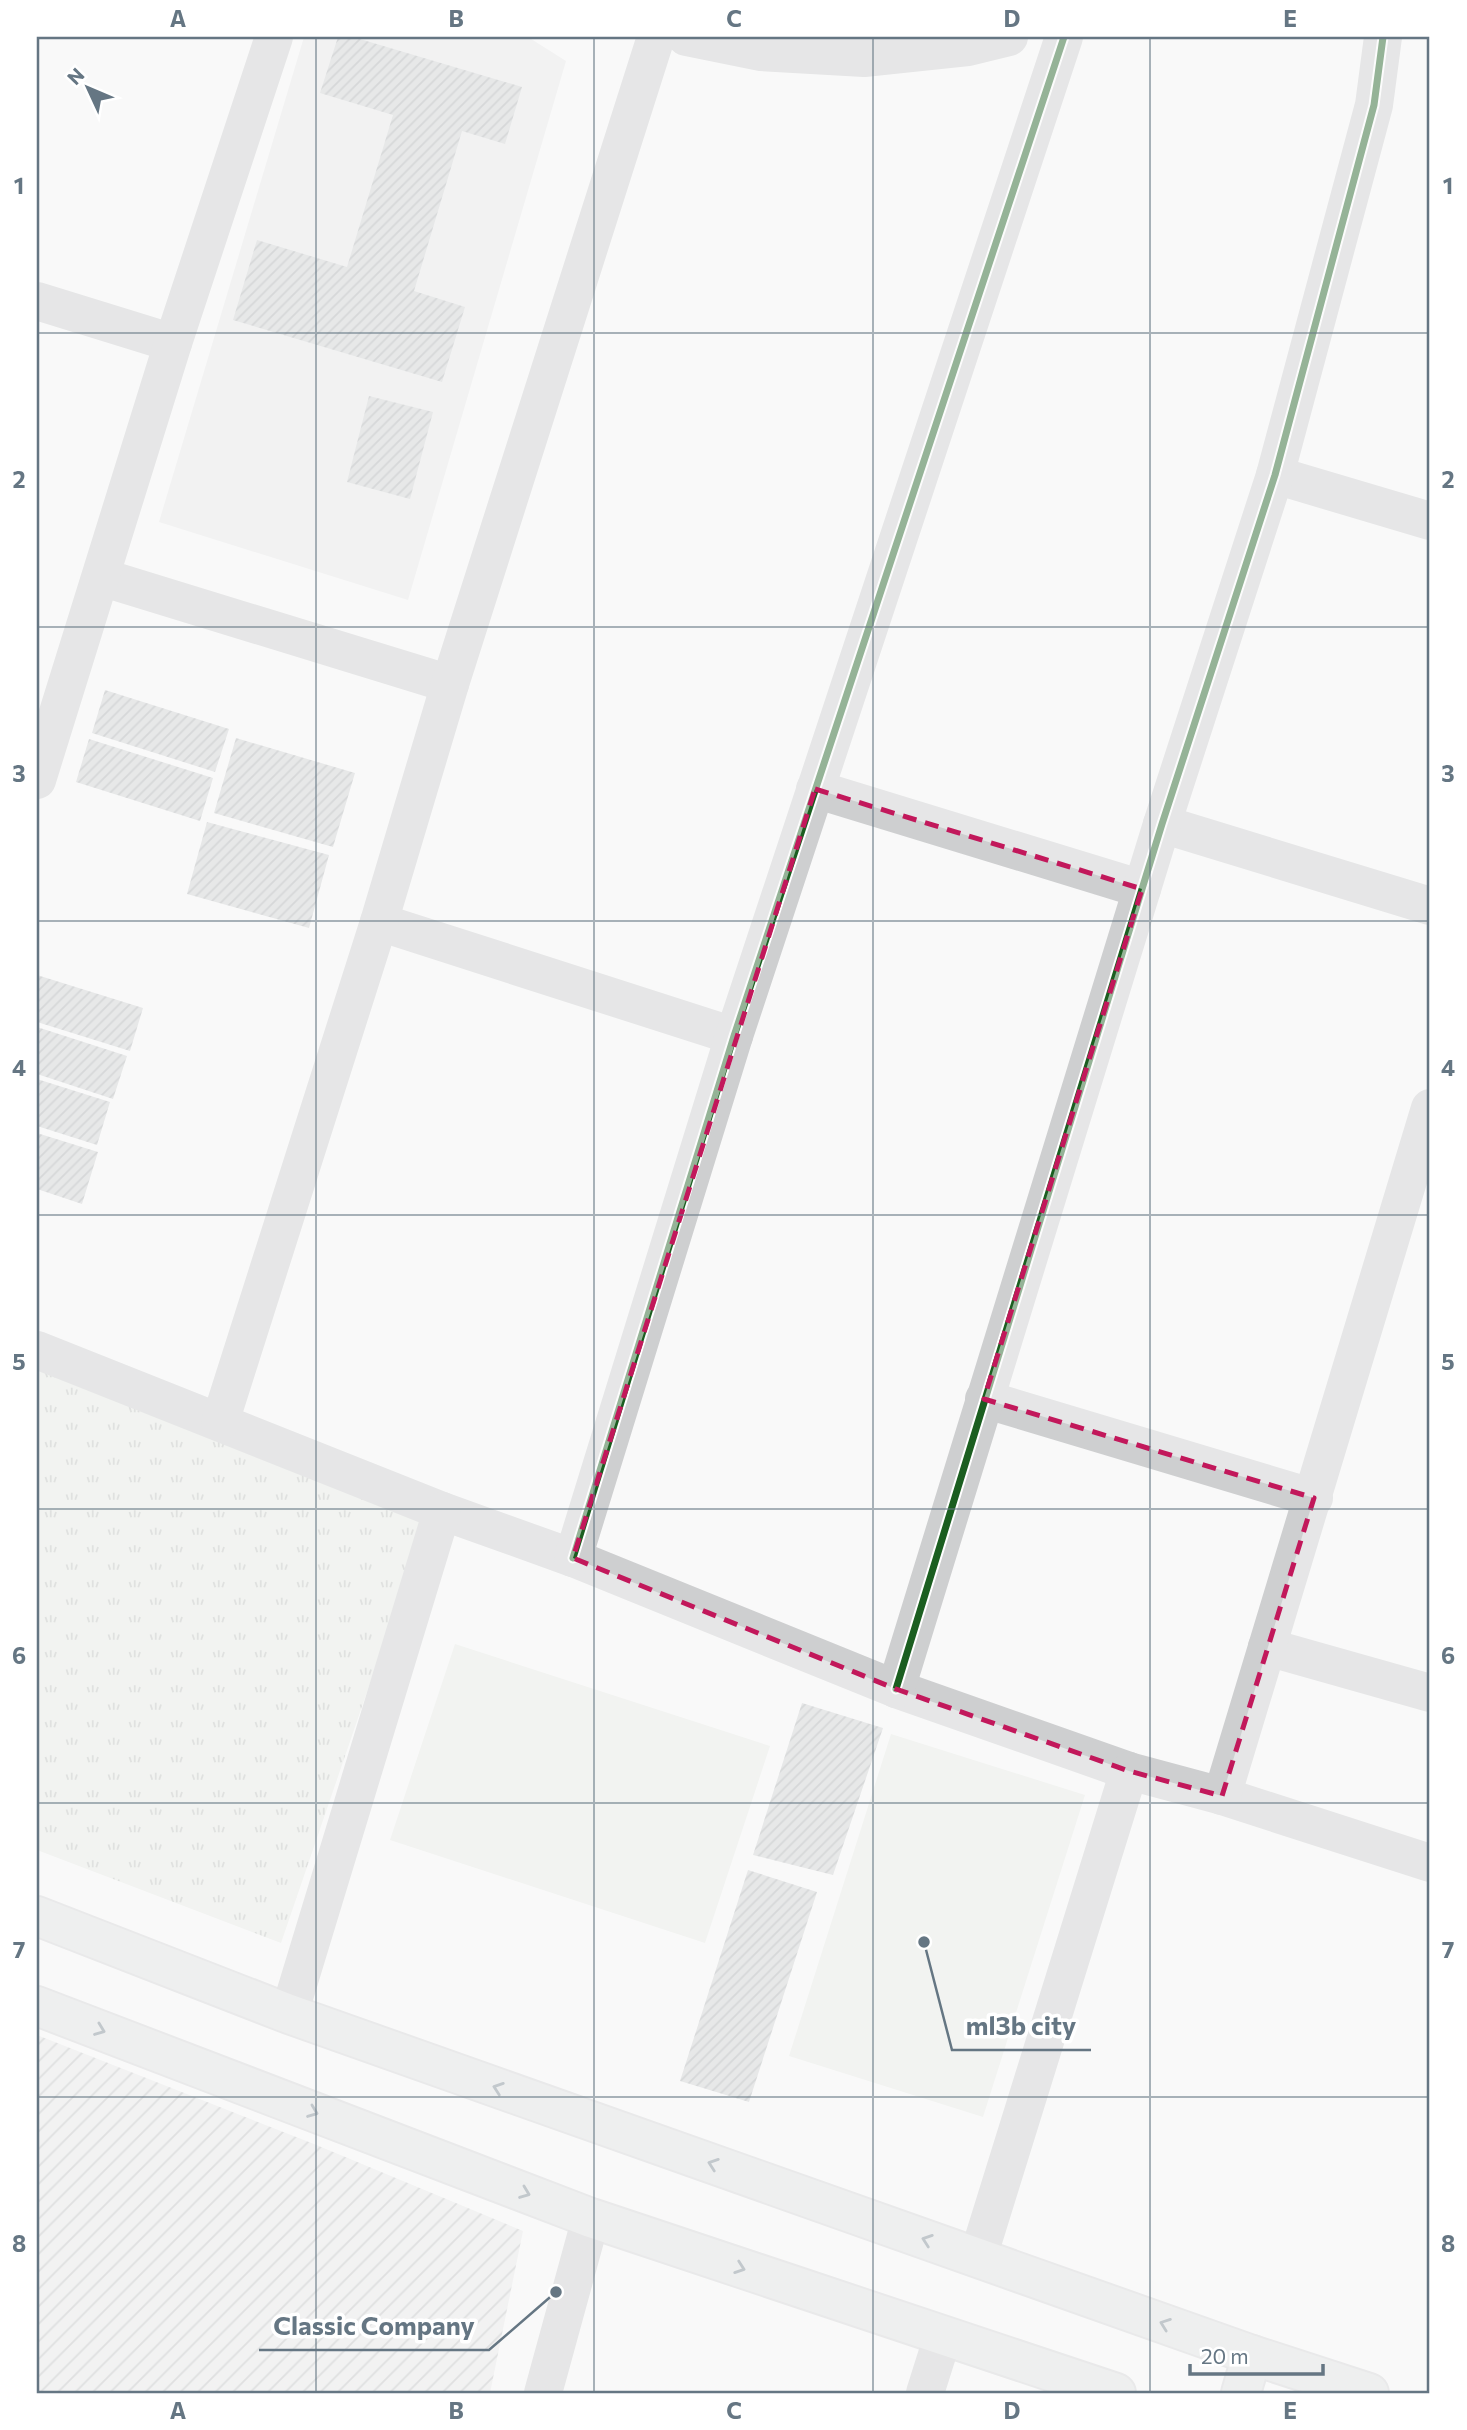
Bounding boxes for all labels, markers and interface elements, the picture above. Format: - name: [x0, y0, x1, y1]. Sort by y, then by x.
- text: A: [170, 4, 187, 32]
- text: B: [448, 4, 464, 32]
- text: C: [726, 4, 742, 32]
- text: D: [1004, 4, 1021, 32]
- text: E: [1283, 4, 1297, 32]
- north arrow: [52, 52, 122, 122]
- text: N: [62, 63, 89, 89]
- text: 1: [14, 171, 24, 199]
- text: 1: [1443, 171, 1453, 199]
- text: 2: [12, 465, 26, 493]
- text: 2: [1441, 465, 1455, 493]
- text: 3: [12, 759, 26, 787]
- text: 3: [1441, 759, 1455, 787]
- text: 4: [12, 1053, 26, 1081]
- text: 4: [1441, 1053, 1455, 1081]
- text: 5: [12, 1347, 26, 1375]
- text: 5: [1441, 1347, 1455, 1375]
- text: 6: [12, 1641, 26, 1669]
- text: 6: [1441, 1641, 1455, 1669]
- text: 7: [13, 1935, 25, 1963]
- text: 7: [1442, 1935, 1454, 1963]
- callout: ml3b city: [952, 2003, 1091, 2050]
- text: ml3b city: [966, 2009, 1076, 2040]
- one-way arrow: [94, 2022, 106, 2036]
- one-way arrow: [493, 2082, 505, 2096]
- one-way arrow: [306, 2103, 318, 2117]
- one-way arrow: [707, 2158, 719, 2172]
- one-way arrow: [519, 2185, 531, 2199]
- text: 8: [12, 2229, 26, 2257]
- text: 8: [1441, 2229, 1455, 2257]
- one-way arrow: [922, 2234, 934, 2248]
- one-way arrow: [733, 2260, 746, 2274]
- callout: Classic Company: [259, 2303, 489, 2350]
- text: Classic Company: [273, 2309, 475, 2340]
- one-way arrow: [1159, 2318, 1171, 2332]
- scale bar: [1190, 2332, 1324, 2376]
- text: 20 m: [1201, 2343, 1249, 2368]
- text: A: [170, 2396, 187, 2424]
- text: B: [448, 2396, 464, 2424]
- text: C: [726, 2396, 742, 2424]
- text: D: [1004, 2396, 1021, 2424]
- text: E: [1283, 2396, 1297, 2424]

